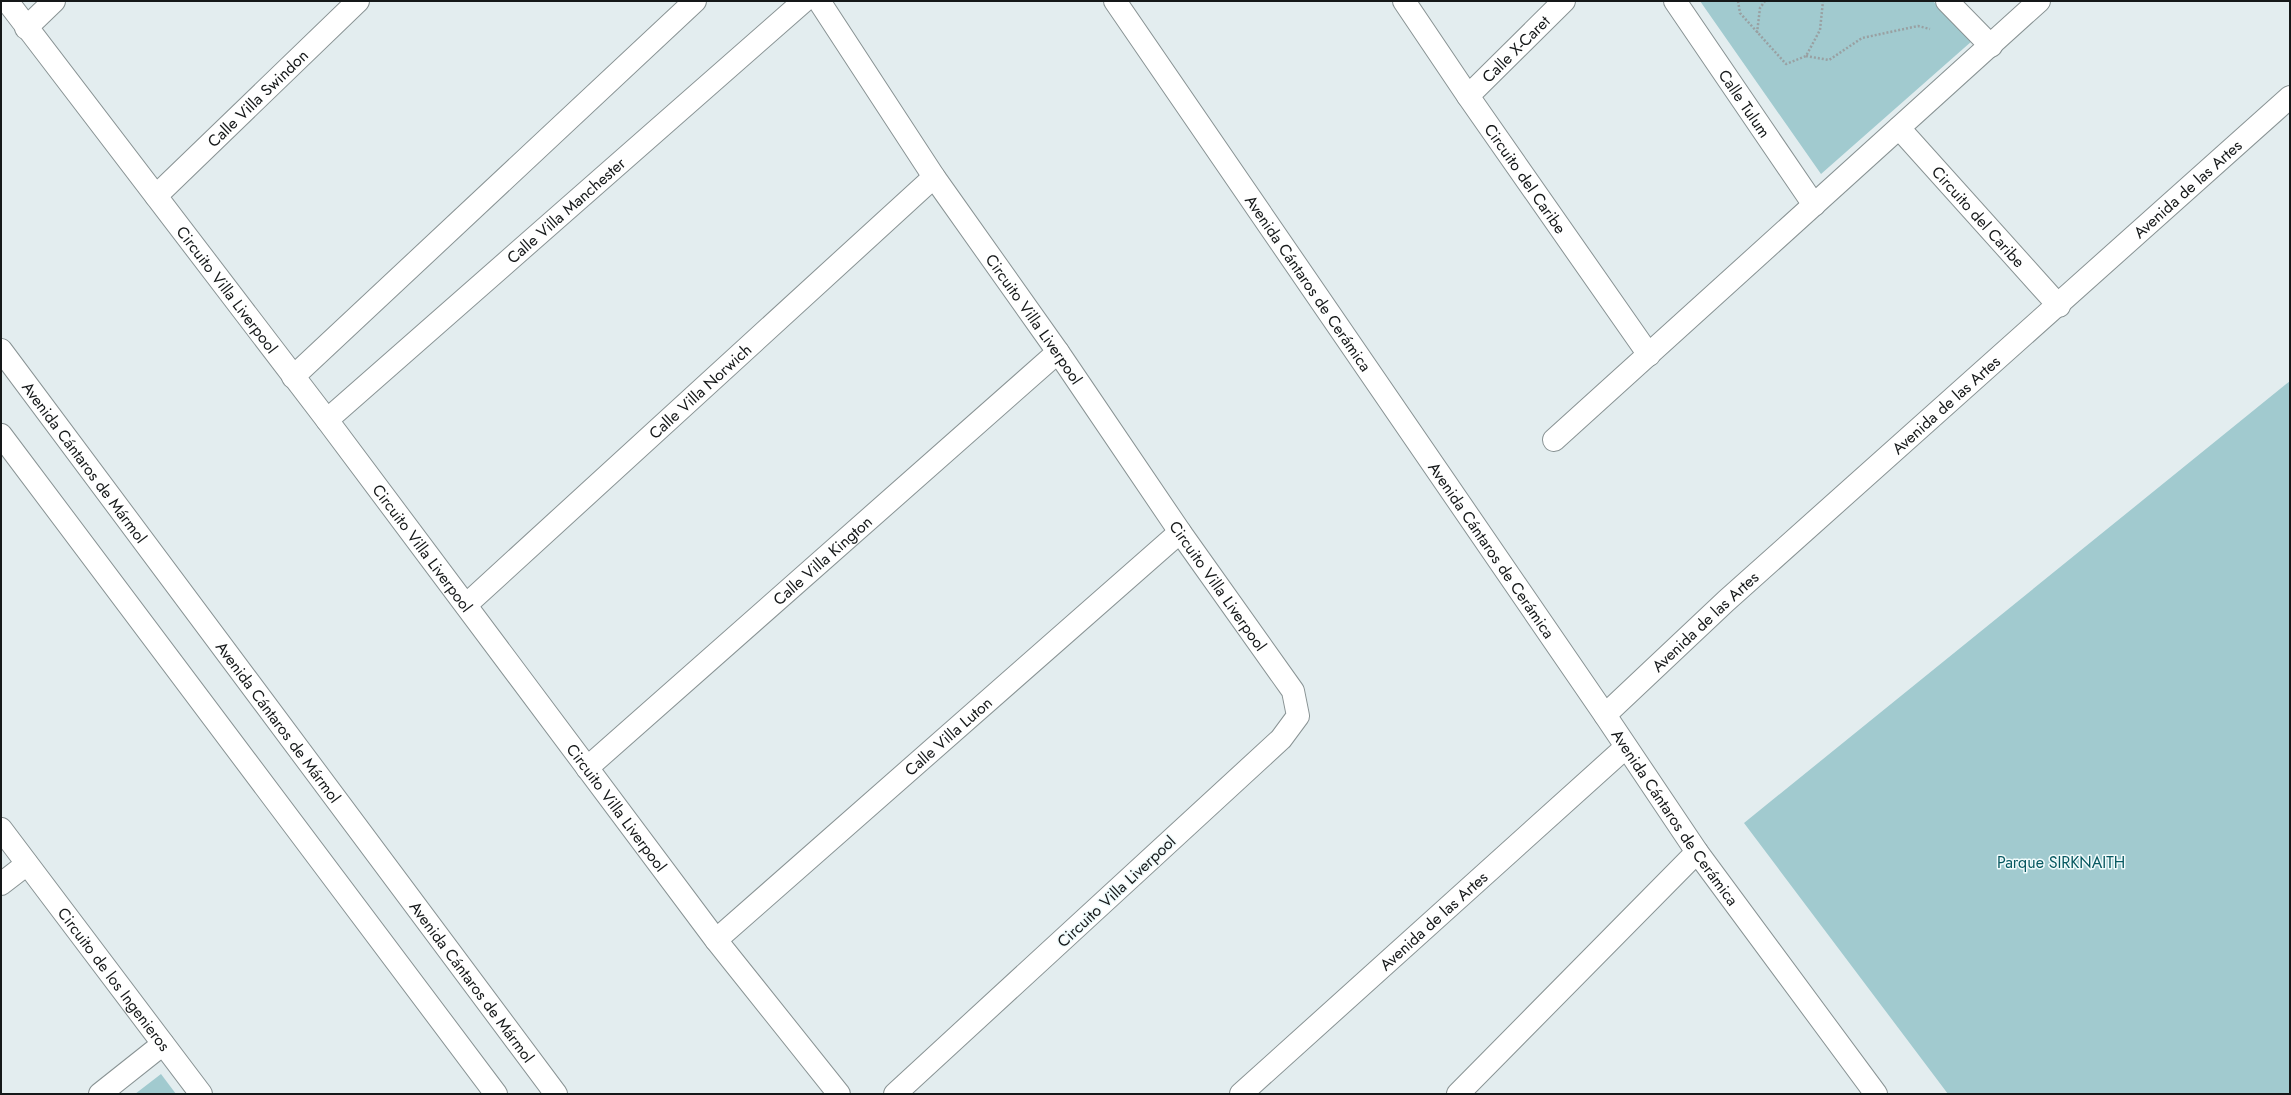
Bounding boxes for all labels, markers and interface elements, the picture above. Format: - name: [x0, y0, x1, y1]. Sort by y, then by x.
- street label: Calle X-Caret: [1477, 10, 1555, 88]
- street label: Calle Villa Swindon: [202, 44, 313, 153]
- street label: Calle Tulum: [1713, 65, 1776, 143]
- street label: Circuito del Caribe: [1479, 119, 1572, 238]
- street label: Avenida de las Artes: [2128, 134, 2247, 244]
- street label: Calle Villa Manchester: [502, 152, 631, 269]
- street label: Circuito del Caribe: [1926, 161, 2030, 273]
- street label: Avenida Cántaros de Cerámica: [1239, 190, 1377, 376]
- street label: Circuito Villa Liverpool: [171, 221, 283, 358]
- street label: Circuito Villa Liverpool: [980, 249, 1088, 389]
- street label: Calle Villa Norwich: [644, 338, 757, 444]
- street label: Avenida de las Artes: [1887, 350, 2005, 460]
- street label: Avenida Cántaros de Mármol: [16, 377, 152, 548]
- street label: Avenida Cántaros de Cerámica: [1423, 457, 1560, 643]
- street label: Circuito Villa Liverpool: [367, 479, 478, 617]
- street label: Calle Villa Kington: [768, 510, 877, 611]
- street label: Circuito Villa Liverpool: [1164, 516, 1272, 656]
- street label: Avenida de las Artes: [1647, 566, 1764, 677]
- street label: Avenida Cántaros de Mármol: [210, 637, 346, 808]
- street label: Calle Villa Luton: [899, 691, 997, 781]
- street label: Avenida Cántaros de Cerámica: [1606, 725, 1744, 910]
- street label: Circuito Villa Liverpool: [561, 739, 672, 877]
- street label: Circuito Villa Liverpool: [1052, 830, 1181, 953]
- park label: Parque SIRKNAITH: [1997, 851, 2125, 874]
- street label: Avenida de las Artes: [1375, 866, 1493, 976]
- street label: Avenida Cántaros de Mármol: [404, 896, 540, 1067]
- street label: Circuito de los Ingenieros: [52, 903, 176, 1056]

